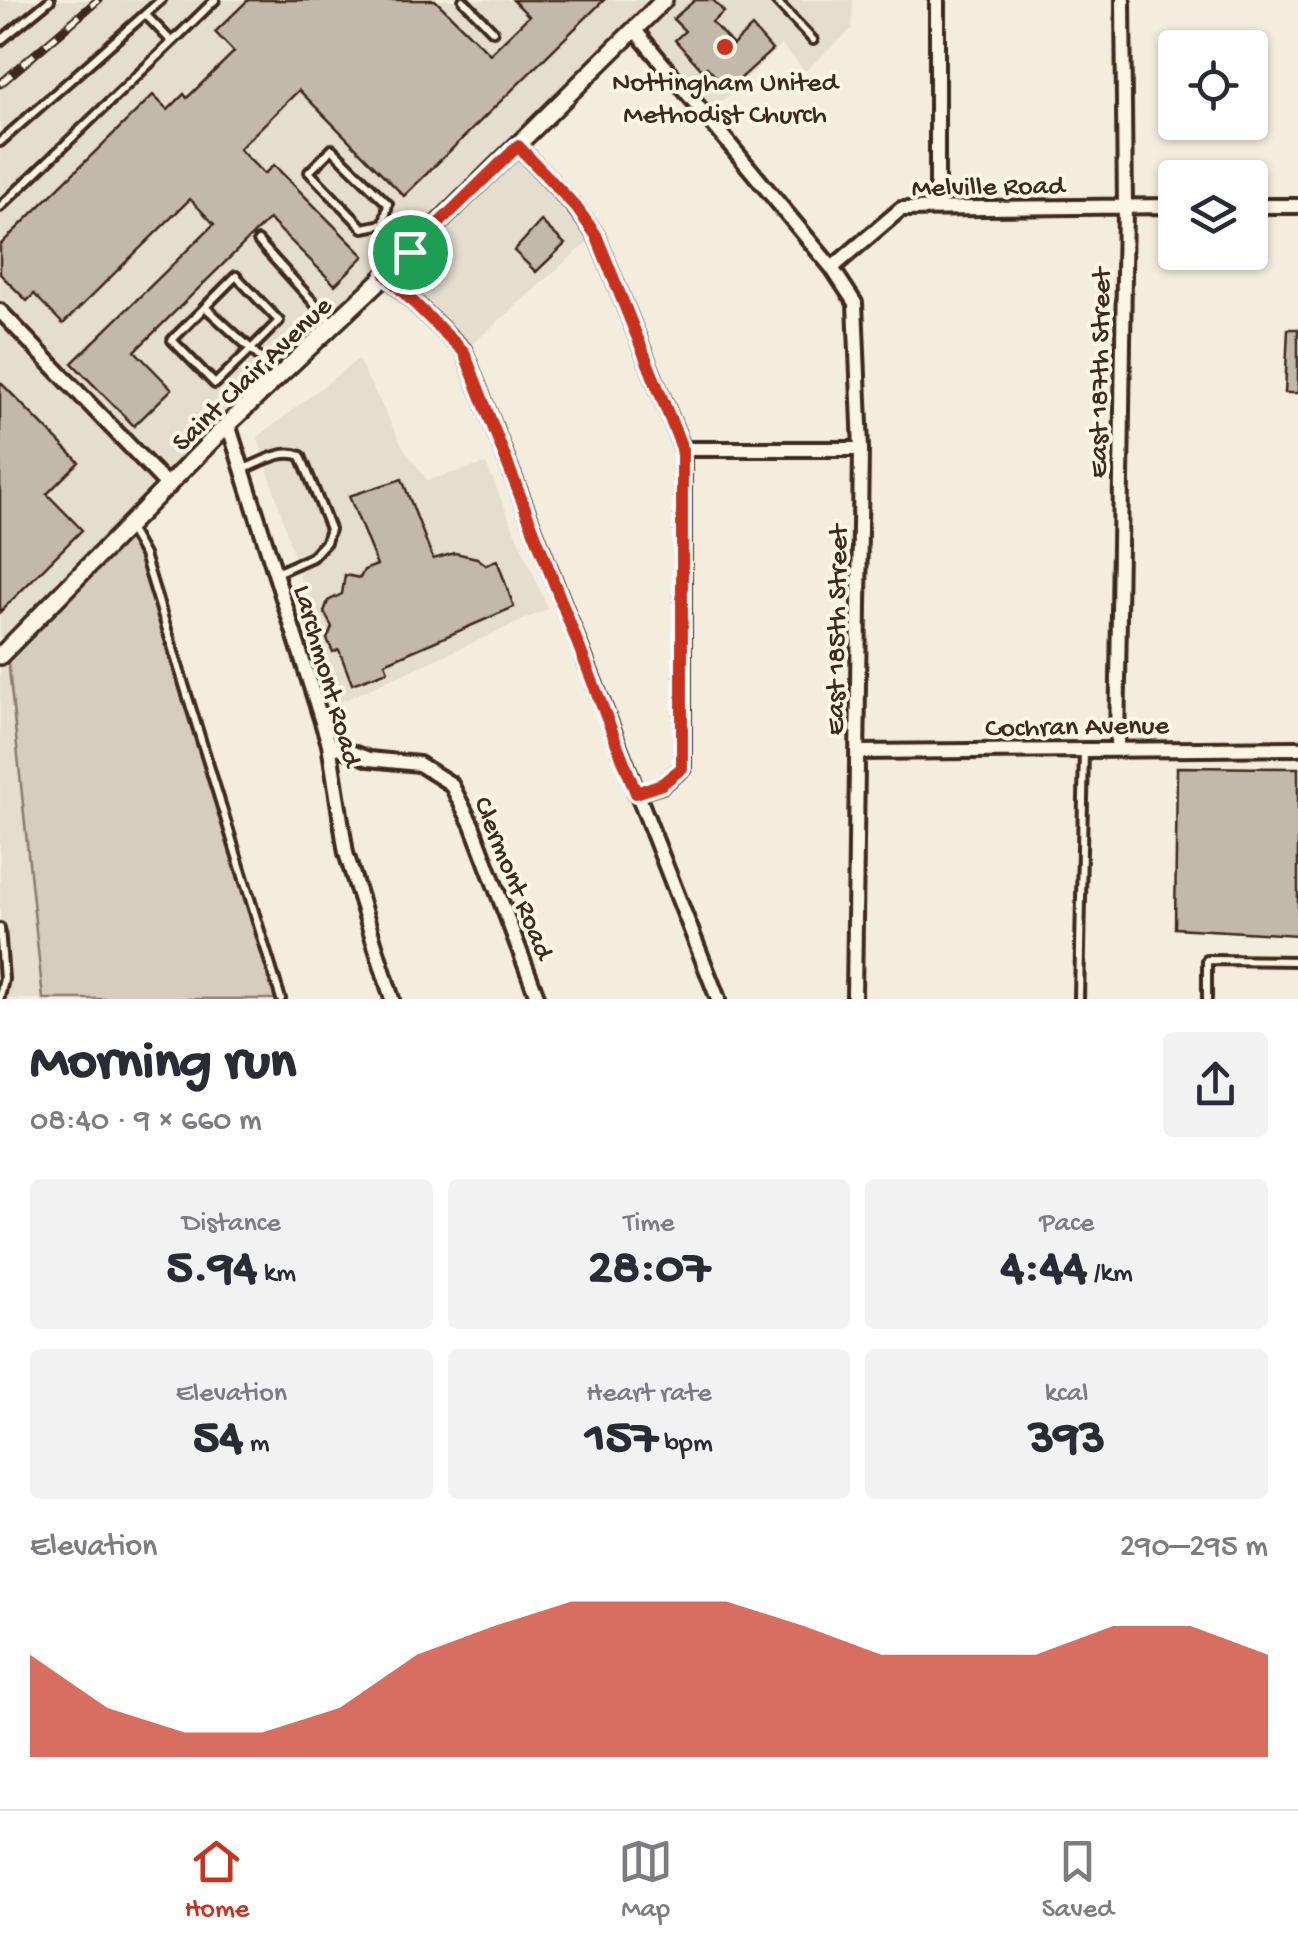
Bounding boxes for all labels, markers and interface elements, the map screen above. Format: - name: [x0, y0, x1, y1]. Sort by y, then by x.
- map controls: [1158, 30, 1268, 270]
- button: locate: [1158, 30, 1268, 140]
- marker: Nottingham United Methodist Church: [714, 36, 736, 58]
- place label: Nottingham United Methodist Church: [612, 68, 841, 133]
- button: layers: [1158, 160, 1268, 270]
- street label: Melville Road: [911, 171, 1067, 206]
- pin: [368, 210, 453, 295]
- icon: arrive: [383, 225, 438, 280]
- street label: East 187th Street: [1083, 265, 1120, 479]
- street label: Saint Clair Avenue: [166, 290, 340, 460]
- street label: East 185th Street: [820, 522, 857, 736]
- street label: Larchmont Road: [284, 582, 368, 773]
- street label: Cochran Avenue: [985, 710, 1170, 747]
- street label: Clermont Road: [464, 792, 560, 967]
- button: share: [1163, 1032, 1268, 1137]
- text: Morning run: [30, 1033, 296, 1097]
- text: 08:40 · 9 × 660 m: [30, 1103, 262, 1141]
- text: Distance: [182, 1208, 281, 1241]
- text: Time: [623, 1208, 675, 1241]
- text: Pace: [1039, 1208, 1094, 1241]
- text: 5.94: [166, 1241, 257, 1300]
- text: 28:07: [588, 1241, 710, 1300]
- text: 4:44: [1000, 1241, 1087, 1300]
- text: km: [257, 1258, 296, 1291]
- text: /km: [1087, 1258, 1133, 1291]
- text: Elevation: [176, 1378, 287, 1411]
- text: Heart rate: [586, 1378, 712, 1411]
- text: kcal: [1045, 1378, 1089, 1411]
- text: 54: [193, 1411, 243, 1470]
- text: 157: [585, 1411, 658, 1470]
- text: 393: [1028, 1411, 1105, 1470]
- text: m: [243, 1428, 270, 1461]
- text: bpm: [658, 1428, 713, 1461]
- text: Elevation: [30, 1529, 157, 1567]
- text: 290–295 m: [1120, 1529, 1268, 1567]
- tab: Home: [184, 1834, 249, 1927]
- tab: Map: [618, 1834, 673, 1927]
- tab: Saved: [1042, 1834, 1114, 1927]

